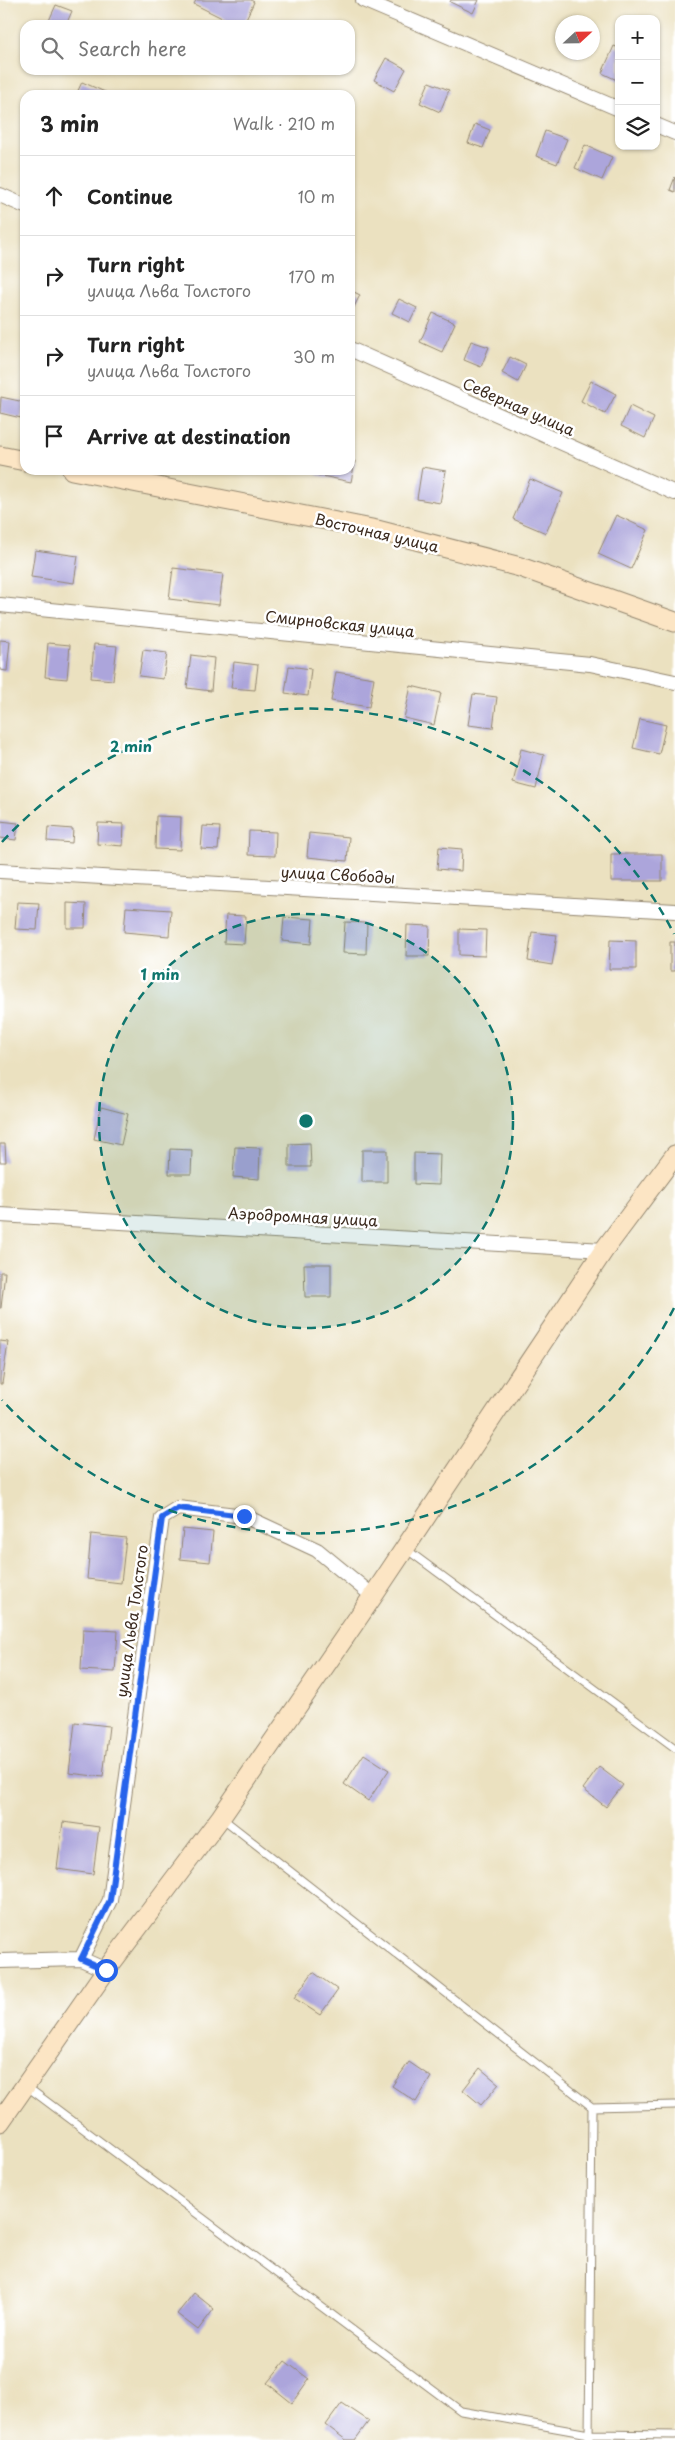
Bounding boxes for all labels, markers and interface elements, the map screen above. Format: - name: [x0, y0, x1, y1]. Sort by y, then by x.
- north arrow: [555, 15, 600, 60]
- map controls: [615, 15, 660, 150]
- button: +: [615, 15, 660, 60]
- search box: [20, 20, 355, 75]
- icon: search: [38, 34, 66, 62]
- text: Search here: [78, 34, 187, 62]
- button: −: [615, 60, 660, 105]
- button: layers: [615, 105, 660, 150]
- text: 3 min: [40, 107, 99, 139]
- text: Walk · 210 m: [233, 111, 335, 135]
- icon: ahead: [40, 182, 68, 210]
- text: Continue: [87, 182, 173, 210]
- text: 10 m: [298, 184, 335, 208]
- text: Turn right: [87, 250, 185, 278]
- icon: right: [40, 262, 68, 290]
- text: 170 m: [289, 264, 335, 288]
- text: улица Льва Толстого: [87, 278, 251, 302]
- text: Turn right: [87, 330, 185, 358]
- icon: right: [40, 342, 68, 370]
- text: 30 m: [293, 344, 335, 368]
- text: улица Льва Толстого: [87, 358, 251, 382]
- street label: Северная улица: [459, 371, 579, 441]
- icon: arrive: [40, 422, 68, 450]
- text: Arrive at destination: [87, 422, 291, 450]
- street label: Восточная улица: [313, 507, 442, 558]
- street label: Смирновская улица: [264, 604, 416, 642]
- text: 2 min: [110, 734, 152, 757]
- street label: улица Свободы: [280, 860, 396, 888]
- text: 1 min: [141, 962, 179, 985]
- centre of rings: [297, 1112, 315, 1130]
- street label: Аэродромная улица: [228, 1201, 379, 1231]
- route end: [233, 1505, 256, 1528]
- street label: улица Льва Толстого: [109, 1543, 153, 1699]
- route start: [95, 1959, 118, 1982]

